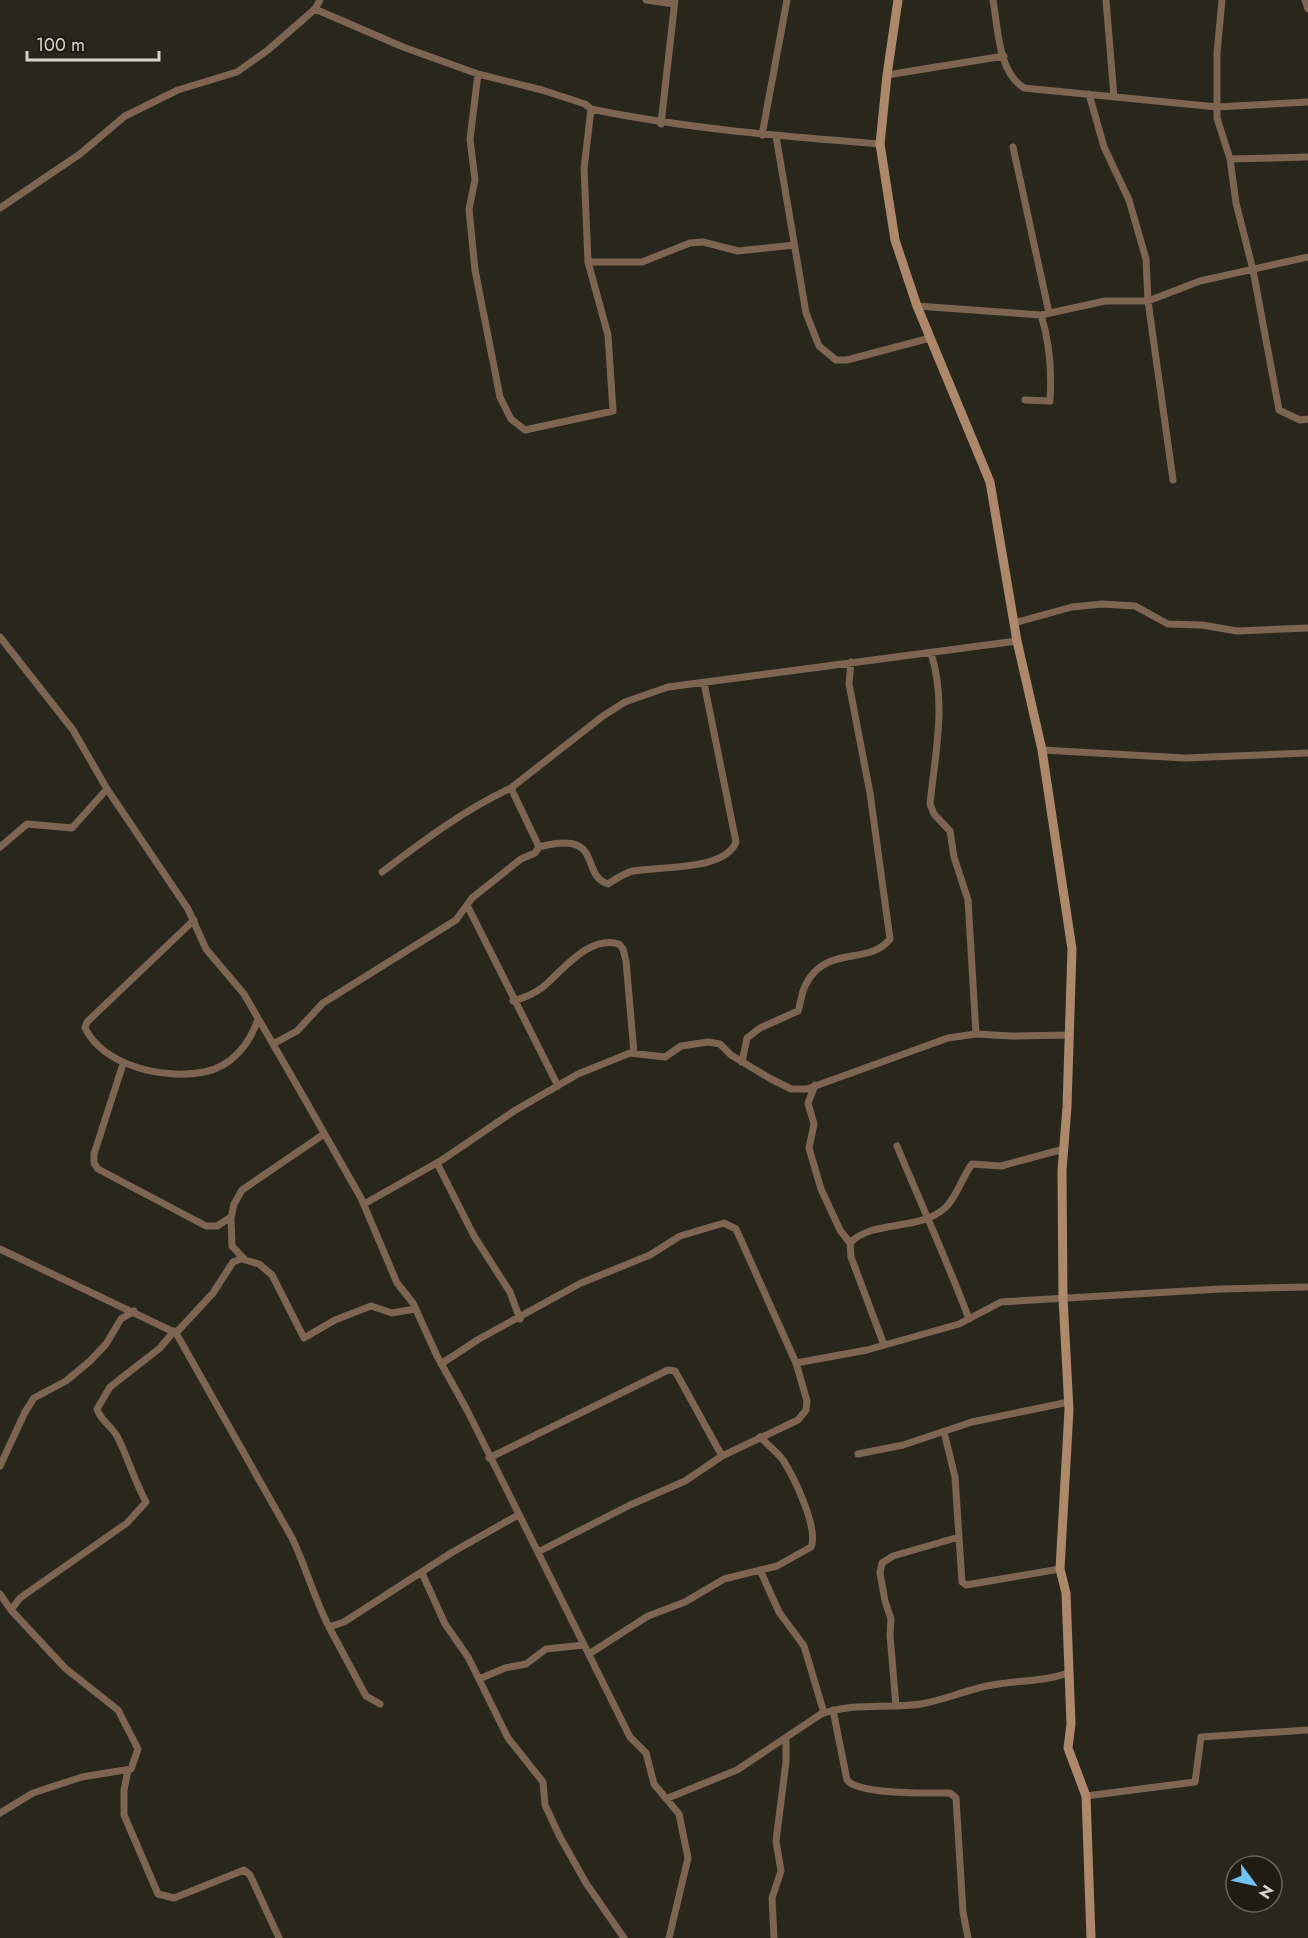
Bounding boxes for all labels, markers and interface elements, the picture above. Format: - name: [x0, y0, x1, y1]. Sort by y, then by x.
- scale bar: [27, 24, 159, 62]
- text: 100 m: [36, 32, 85, 58]
- north arrow: [1224, 1854, 1284, 1914]
- text: N: [1253, 1880, 1279, 1903]

